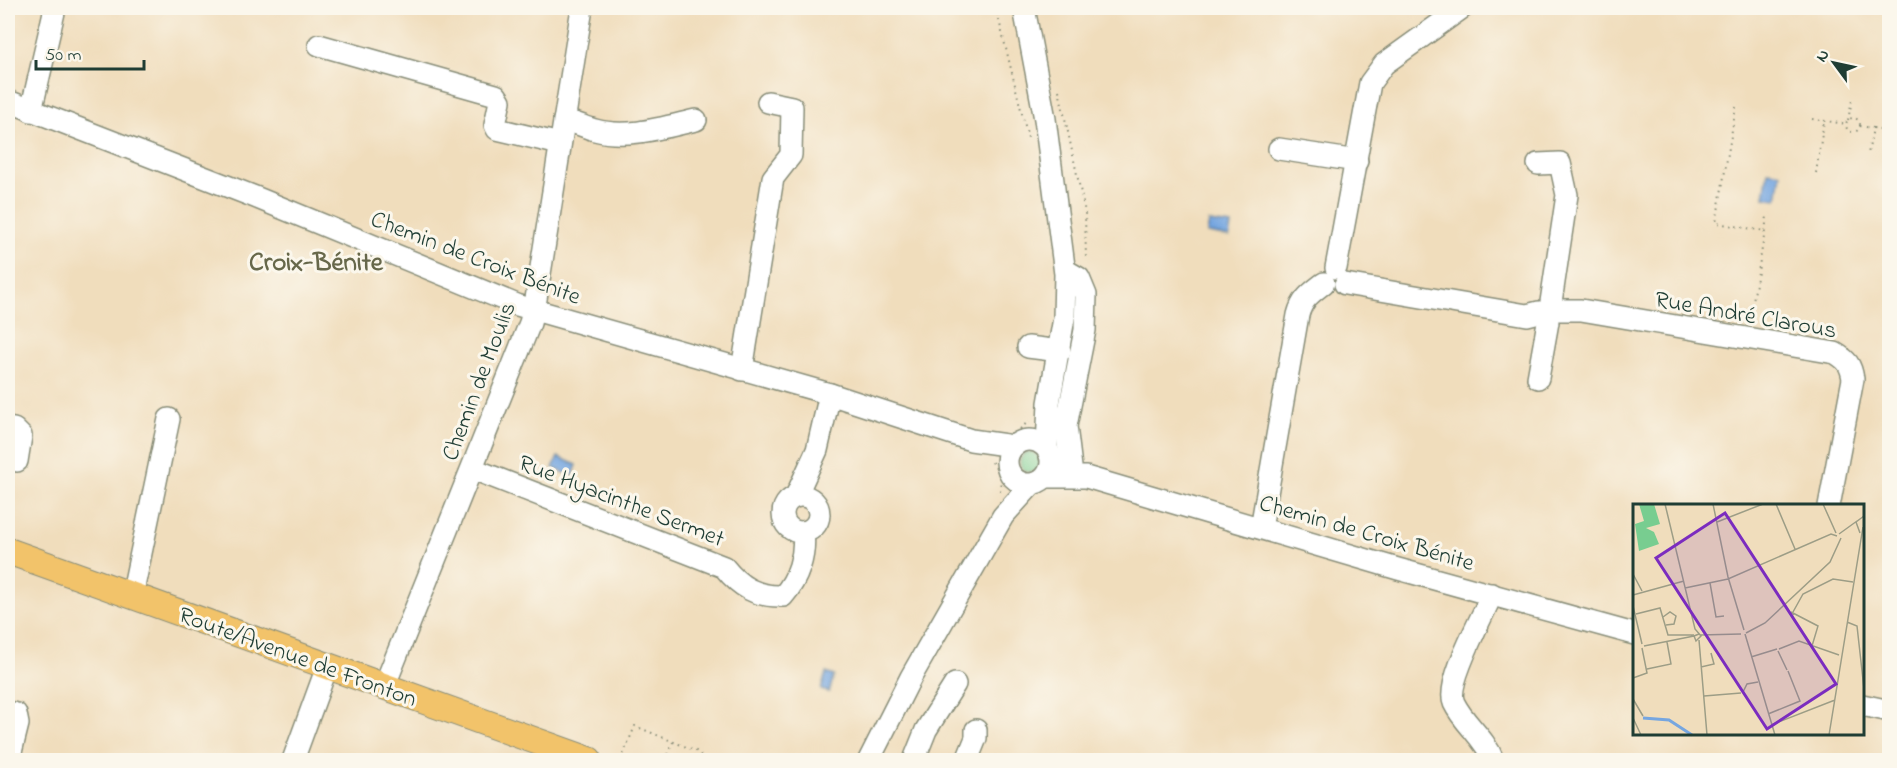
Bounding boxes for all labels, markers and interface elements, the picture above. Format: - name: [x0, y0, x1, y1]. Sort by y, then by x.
- scale bar: [36, 33, 144, 71]
- north arrow: [1804, 33, 1864, 93]
- text: 50 m: [45, 43, 82, 69]
- text: N: [1810, 45, 1836, 67]
- street label: Chemin de Croix Bénite: [365, 203, 585, 316]
- district label: Croix-Bénite: [249, 244, 384, 283]
- street label: Rue André Clarous: [1652, 283, 1839, 350]
- street label: Chemin de Moulis: [434, 297, 527, 466]
- street label: Rue Hyacinthe Sermet: [513, 447, 729, 559]
- street label: Chemin de Croix Bénite: [1255, 487, 1478, 582]
- inset map: [1633, 504, 1864, 735]
- street label: Route/Avenue de Fronton: [173, 599, 421, 718]

